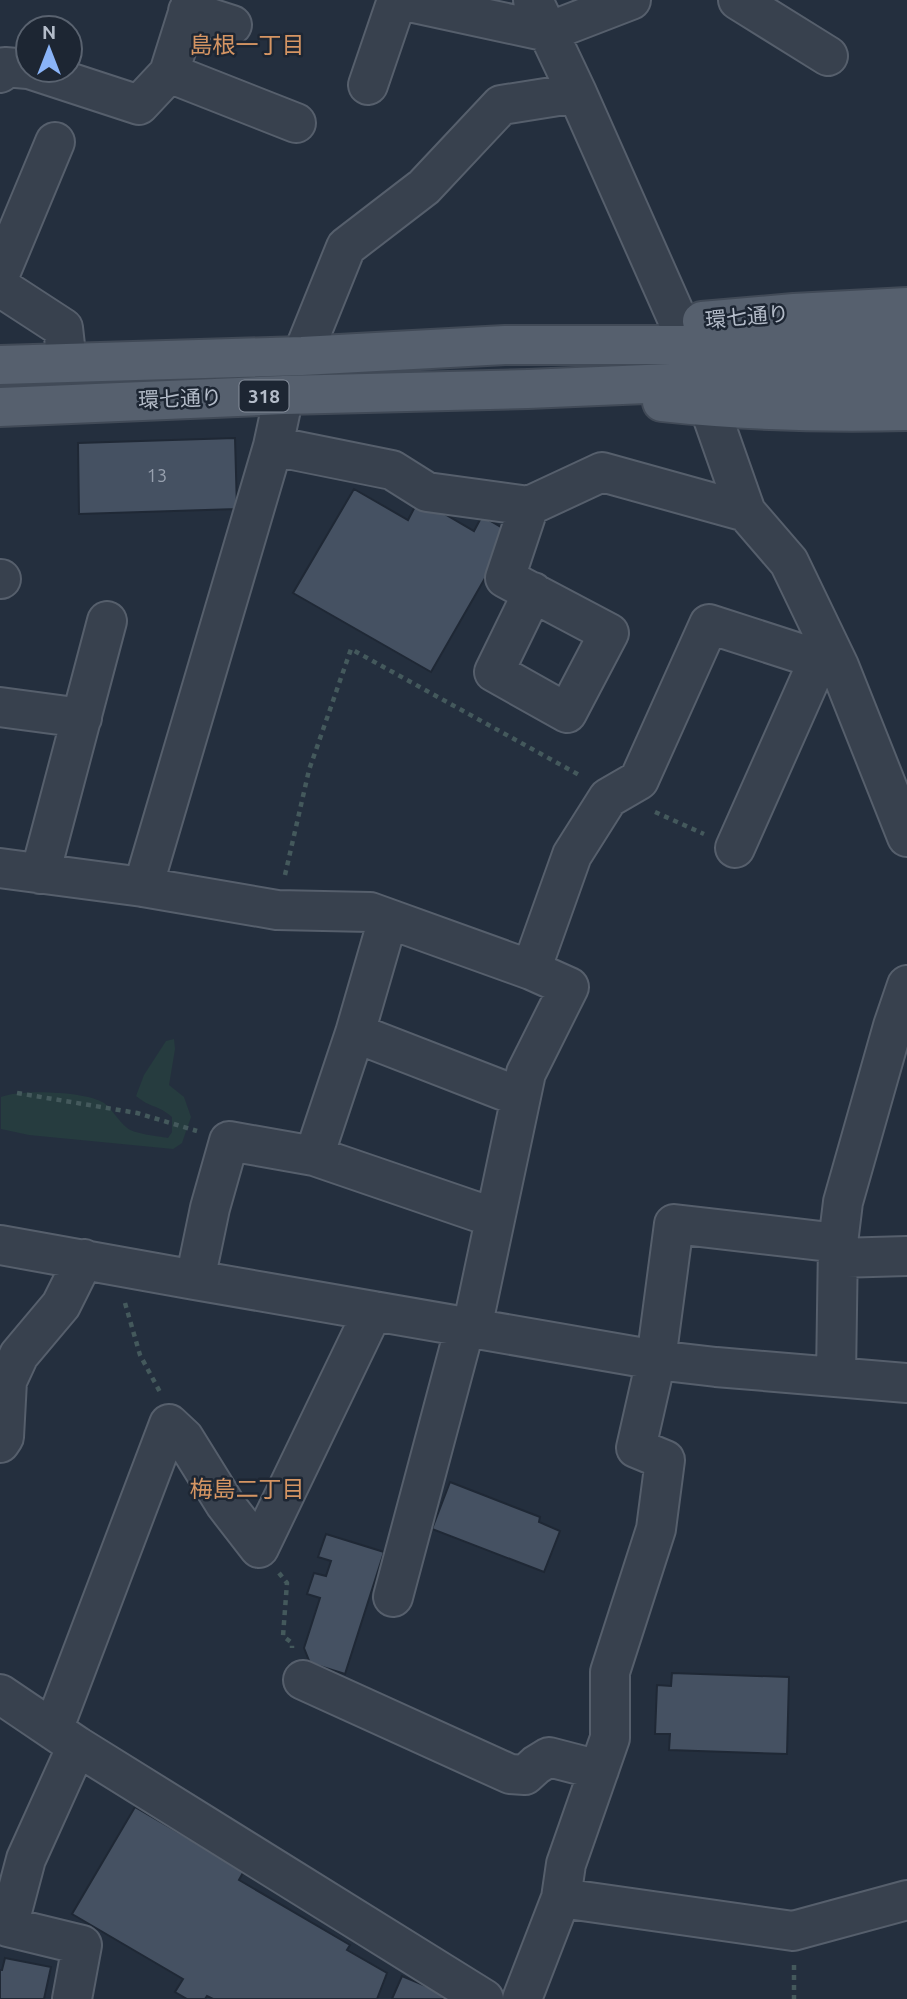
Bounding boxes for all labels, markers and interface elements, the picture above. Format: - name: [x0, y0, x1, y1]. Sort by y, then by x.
- north arrow: [14, 14, 84, 84]
- text: N: [42, 21, 56, 43]
- district label: 島根一丁目: [190, 32, 305, 57]
- street label: 環七通り: [704, 300, 790, 332]
- road number: 318: [240, 380, 288, 412]
- street label: 環七通り: [138, 385, 222, 411]
- house number: 13: [147, 465, 167, 485]
- district label: 梅島二丁目: [190, 1476, 305, 1501]

